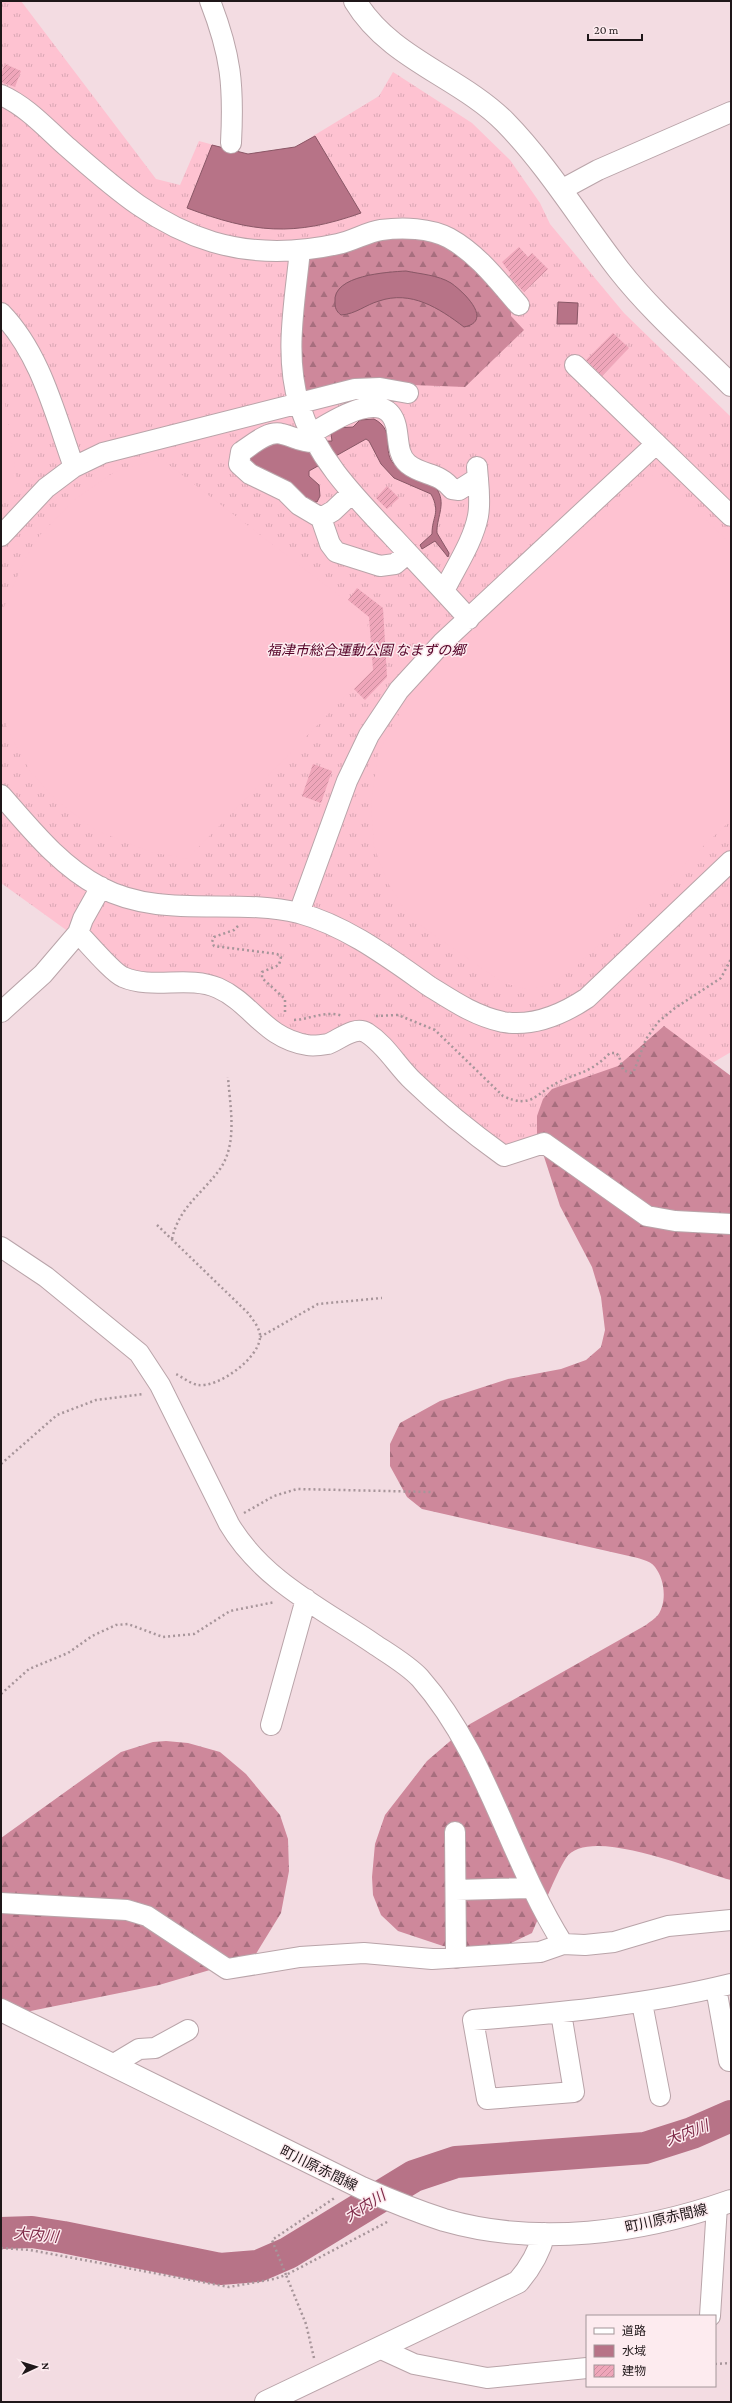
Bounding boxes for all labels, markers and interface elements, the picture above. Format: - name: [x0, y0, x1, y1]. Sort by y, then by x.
- scale bar: [588, 16, 642, 42]
- text: 20 m: [594, 23, 619, 37]
- park label: 福津市総合運動公園 なまずの郷: [267, 642, 468, 658]
- water label: 大内川: [663, 2117, 713, 2149]
- street label: 町川原赤間線: [278, 2142, 360, 2194]
- water label: 大内川: [342, 2186, 390, 2225]
- street label: 町川原赤間線: [623, 2201, 709, 2235]
- water label: 大内川: [13, 2225, 61, 2245]
- legend: [586, 2315, 716, 2387]
- text: 道路: [622, 2324, 646, 2338]
- text: 水域: [622, 2344, 646, 2358]
- north arrow: [16, 2347, 56, 2387]
- text: N: [40, 2362, 52, 2371]
- text: 建物: [622, 2364, 646, 2378]

